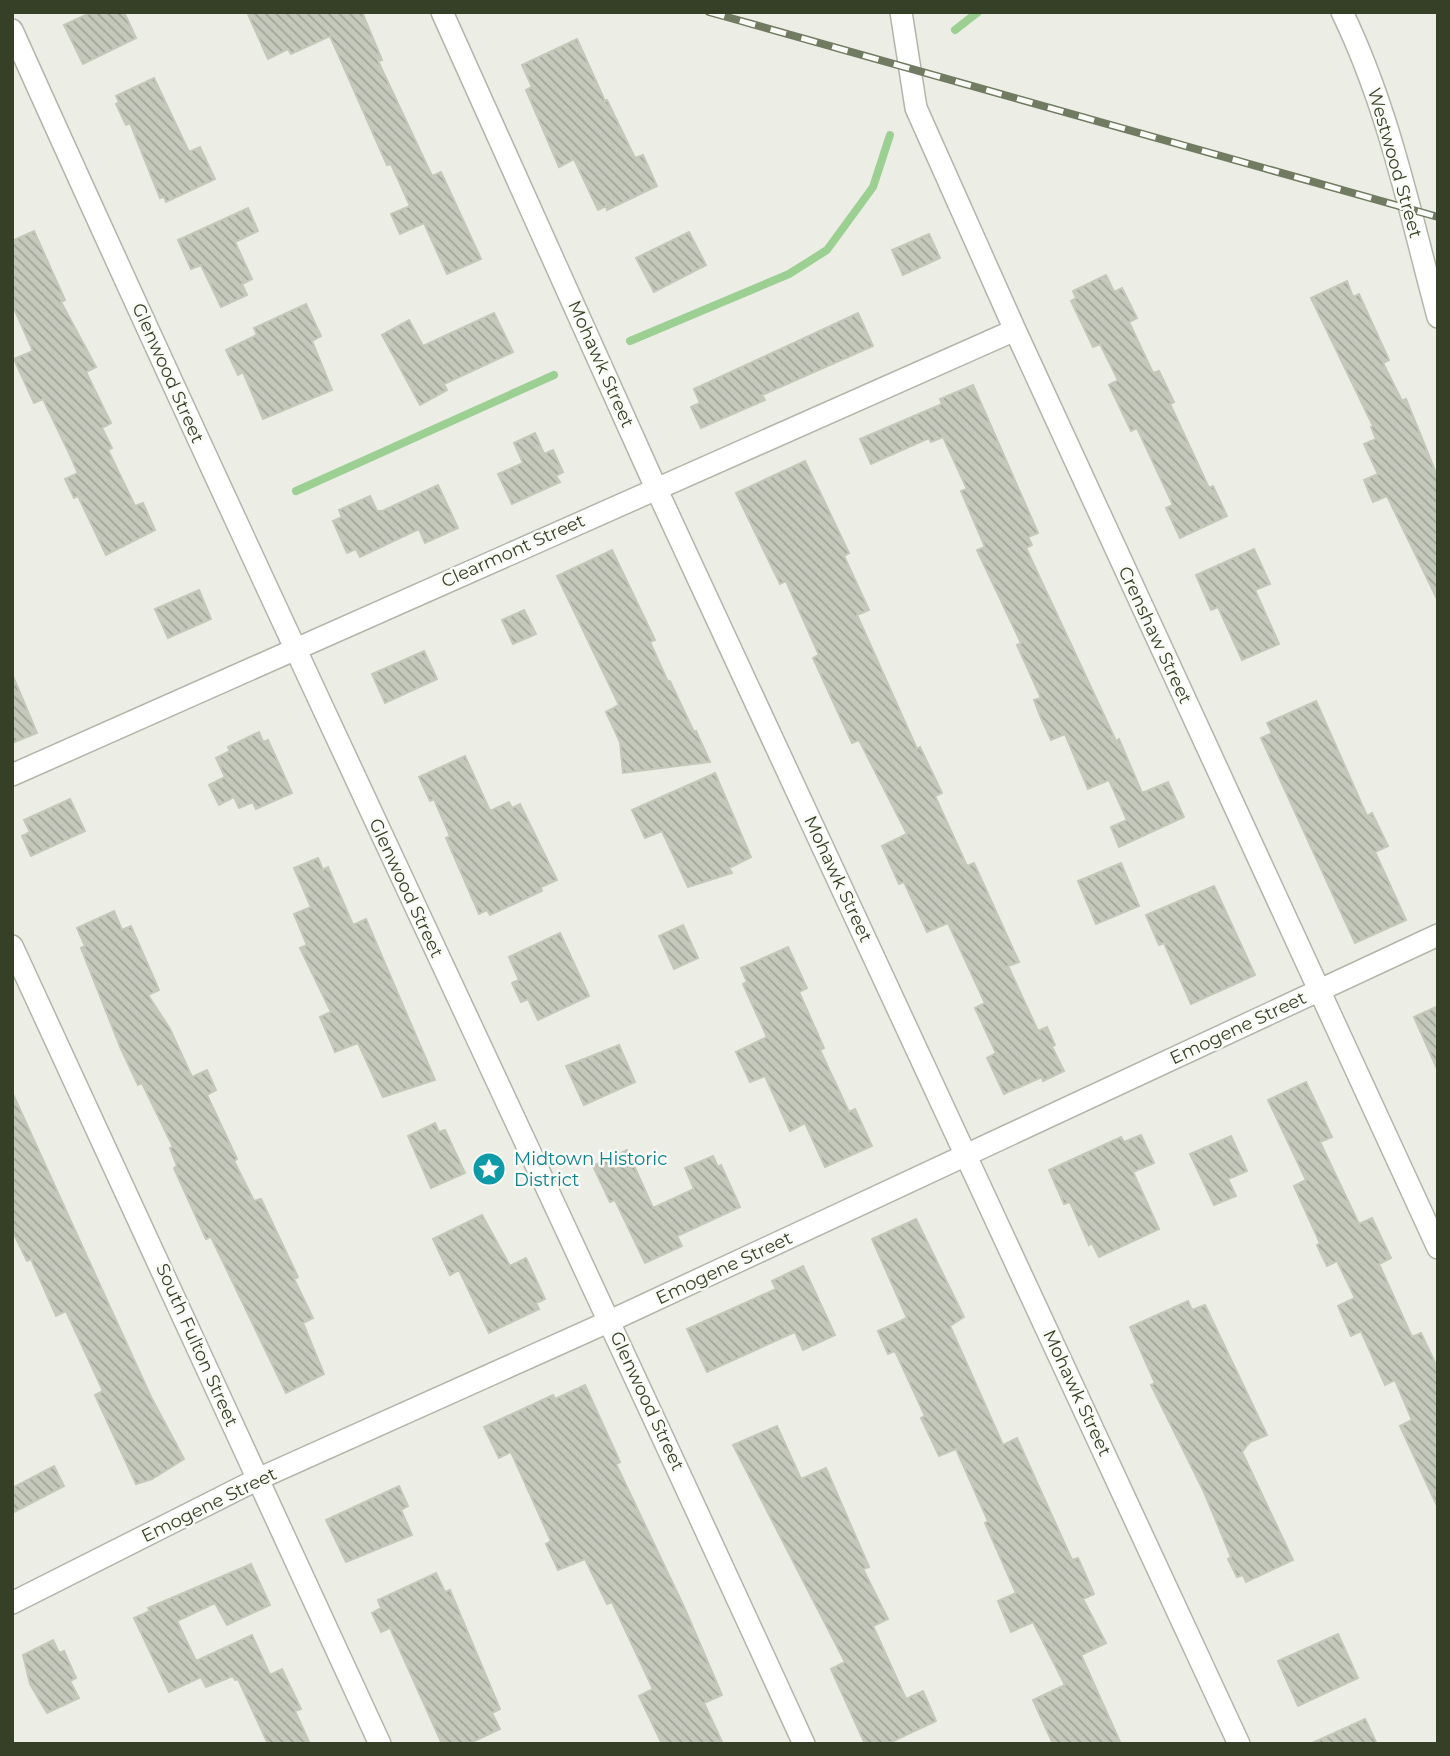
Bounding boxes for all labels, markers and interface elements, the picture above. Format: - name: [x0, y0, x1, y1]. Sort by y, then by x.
- street label: Westwood Street: [1363, 85, 1427, 241]
- street label: Mohawk Street: [563, 297, 639, 431]
- street label: Glenwood Street: [127, 300, 209, 446]
- street label: Clearmont Street: [438, 509, 588, 593]
- street label: Crenshaw Street: [1114, 563, 1196, 707]
- street label: Mohawk Street: [799, 812, 877, 946]
- street label: Glenwood Street: [364, 815, 448, 961]
- street label: Emogene Street: [1166, 987, 1310, 1069]
- place label: Midtown Historic District: [514, 1148, 667, 1191]
- place icon: Midtown Historic District: [470, 1150, 508, 1188]
- street label: Emogene Street: [652, 1227, 796, 1309]
- street label: South Fulton Street: [151, 1260, 243, 1430]
- street label: Mohawk Street: [1038, 1326, 1116, 1460]
- street label: Glenwood Street: [605, 1328, 689, 1474]
- street label: Emogene Street: [138, 1463, 280, 1547]

